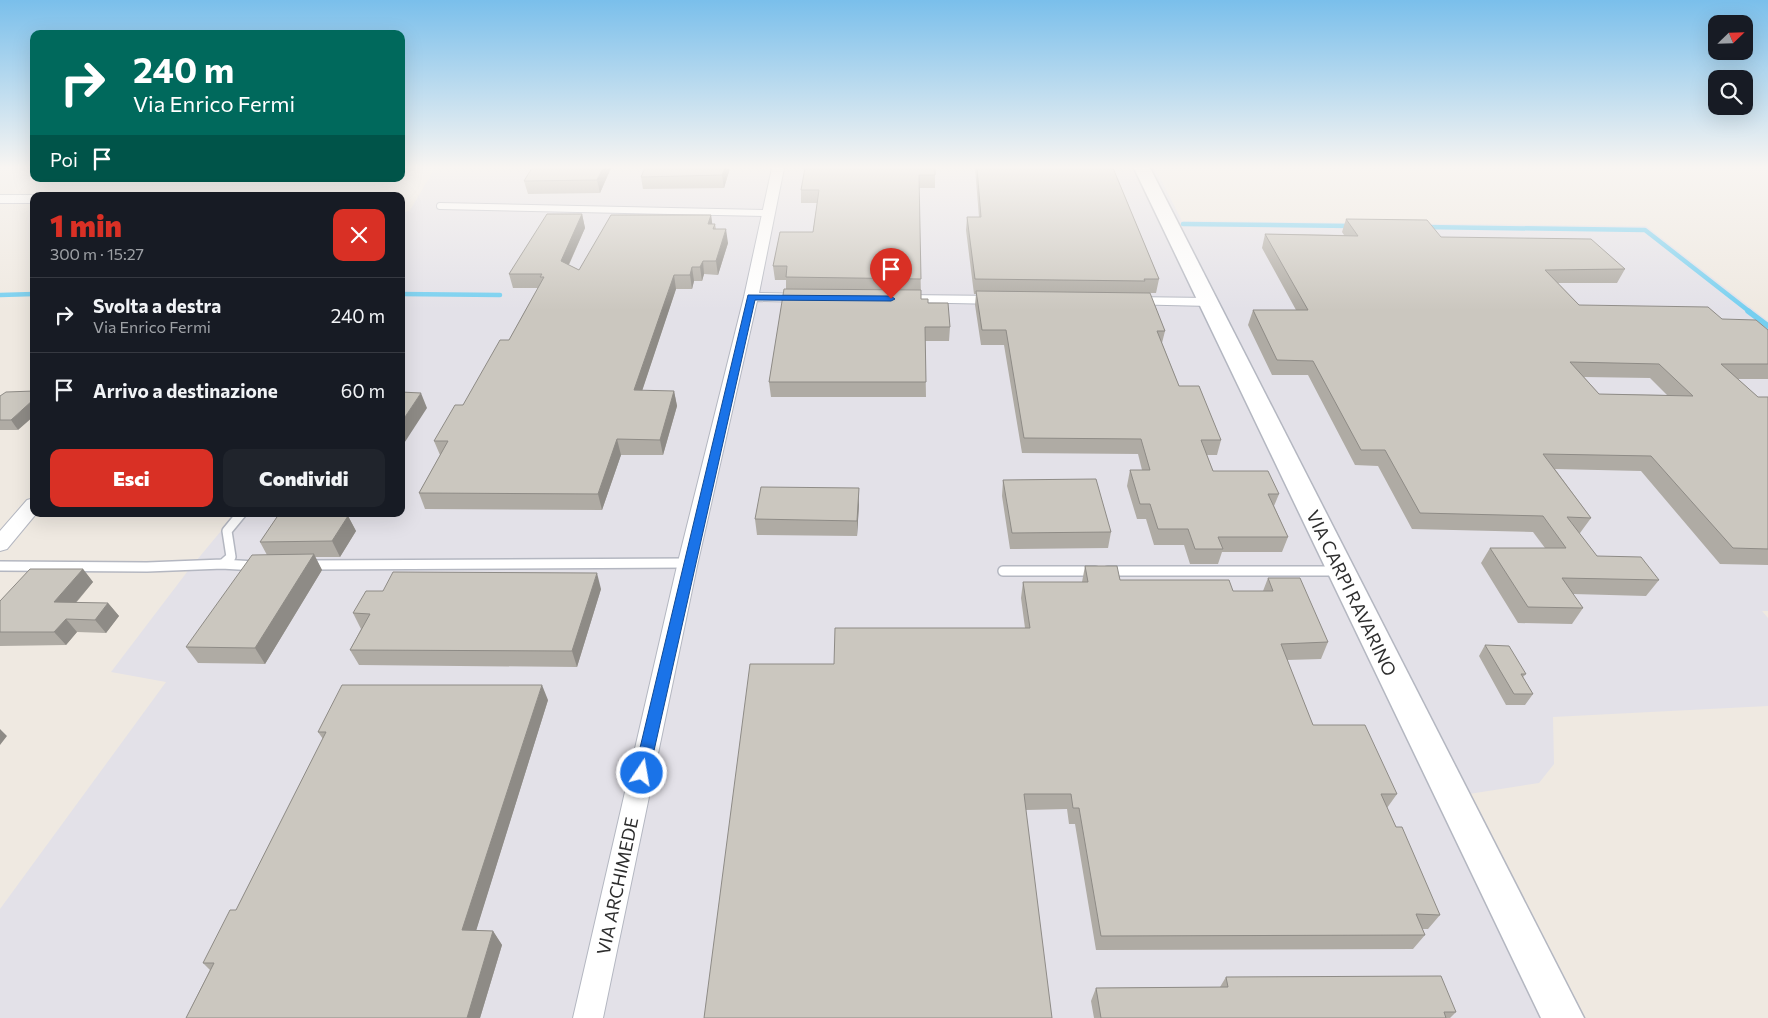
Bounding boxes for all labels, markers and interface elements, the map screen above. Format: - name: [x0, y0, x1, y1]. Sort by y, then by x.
- north arrow: [1708, 15, 1752, 60]
- map controls: [1708, 15, 1753, 115]
- text: 240 m: [133, 47, 234, 90]
- icon: right: [50, 50, 115, 115]
- button: search: [1708, 70, 1753, 115]
- text: Via Enrico Fermi: [133, 90, 295, 117]
- icon: arrive: [88, 145, 116, 173]
- text: Poi: [50, 148, 78, 171]
- text: 1 min: [50, 206, 122, 243]
- button: close: [333, 209, 385, 261]
- text: 300 m · 15:27: [50, 244, 144, 263]
- pin: [870, 248, 912, 299]
- icon: arrive: [877, 255, 905, 283]
- text: Svolta a destra: [93, 294, 221, 317]
- icon: right: [50, 301, 78, 329]
- text: 240 m: [331, 304, 385, 327]
- text: Via Enrico Fermi: [93, 317, 211, 336]
- icon: arrive: [50, 376, 78, 404]
- text: Arrivo a destinazione: [93, 379, 278, 402]
- text: 60 m: [341, 379, 385, 402]
- button: Esci: [50, 449, 213, 507]
- button: Condividi: [223, 449, 385, 507]
- street label: VIA CARPI RAVARINO: [1302, 506, 1402, 680]
- position arrow: [615, 746, 667, 798]
- street label: VIA ARCHIMEDE: [592, 815, 642, 957]

